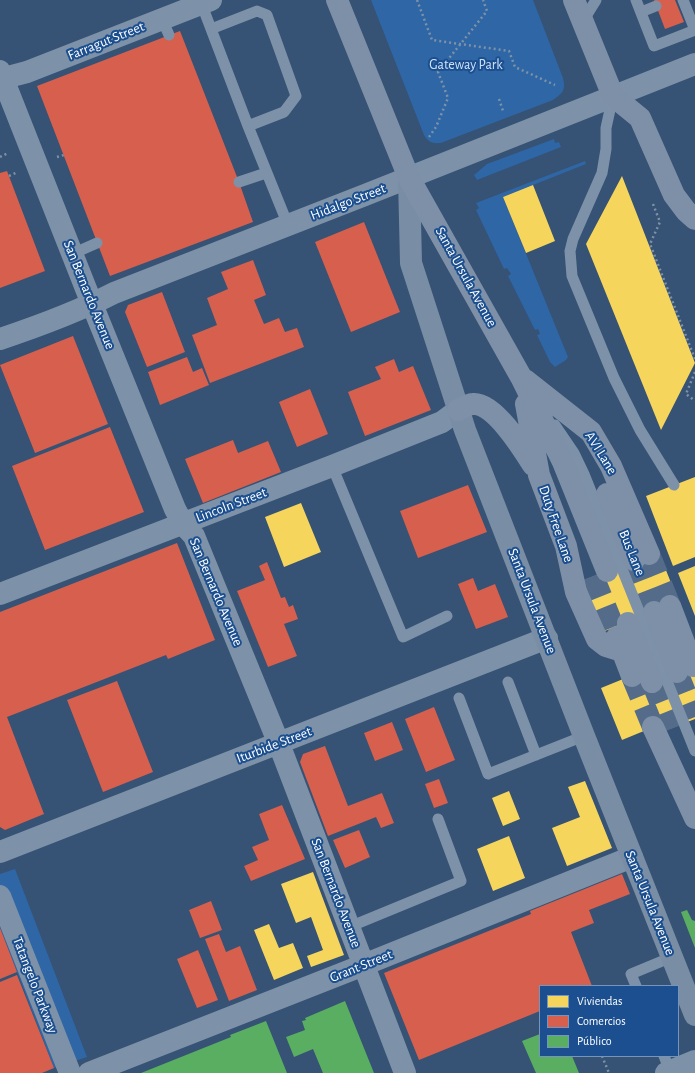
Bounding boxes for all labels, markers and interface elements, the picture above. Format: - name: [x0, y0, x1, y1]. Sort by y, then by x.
- street label: Farragut Street: [65, 18, 147, 64]
- park label: Gateway Park: [429, 57, 503, 73]
- street label: Hidalgo Street: [308, 180, 388, 224]
- street label: Santa Ursula Avenue: [432, 224, 500, 330]
- street label: San Bernardo Avenue: [60, 238, 118, 352]
- street label: AVI Lane: [581, 428, 621, 478]
- street label: Duty Free Lane: [535, 483, 577, 565]
- street label: Lincoln Street: [193, 484, 269, 526]
- street label: Bus Lane: [615, 528, 649, 578]
- street label: San Bernardo Avenue: [186, 535, 246, 649]
- street label: Santa Ursula Avenue: [504, 546, 560, 656]
- street label: Iturbide Street: [234, 723, 314, 767]
- street label: San Bernardo Avenue: [307, 836, 365, 950]
- street label: Santa Ursula Avenue: [621, 848, 679, 958]
- street label: Tatangelo Parkway: [9, 934, 61, 1036]
- street label: Grant Street: [327, 946, 395, 986]
- legend: [539, 985, 679, 1057]
- text: Viviendas: [577, 995, 623, 1007]
- text: Comercios: [577, 1015, 626, 1027]
- text: Público: [577, 1035, 612, 1047]

